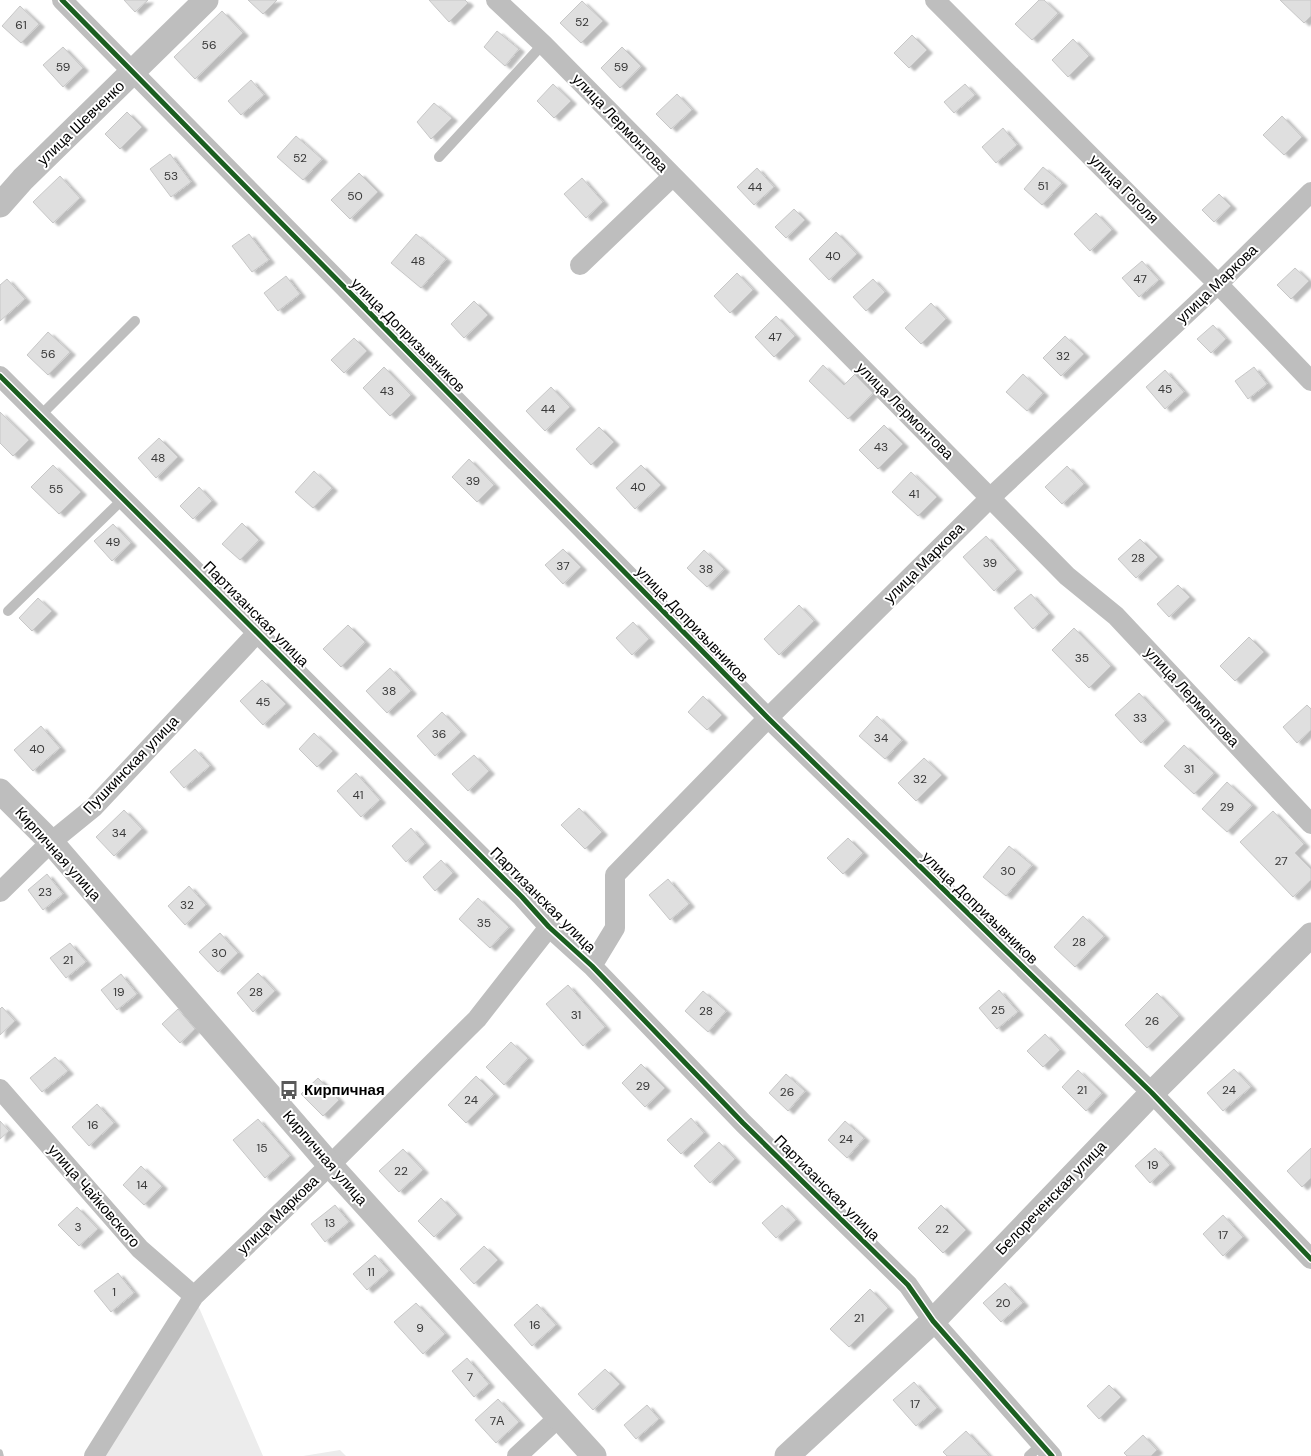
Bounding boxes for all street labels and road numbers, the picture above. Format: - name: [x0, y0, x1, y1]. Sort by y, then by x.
- street label: улица Лермонтова: [568, 69, 673, 177]
- street label: улица Шевченко: [33, 76, 129, 170]
- street label: улица Гоголя: [1085, 150, 1163, 228]
- street label: улица Маркова: [1172, 240, 1262, 328]
- street label: улица Допризывников: [346, 273, 470, 397]
- street label: улица Лермонтова: [852, 358, 958, 464]
- street label: улица Маркова: [880, 518, 969, 607]
- street label: Партизанская улица: [199, 557, 314, 672]
- street label: улица Допризывников: [631, 562, 753, 686]
- street label: улица Лермонтова: [1140, 643, 1244, 752]
- street label: Пушкинская улица: [79, 711, 184, 819]
- street label: Кирпичная улица: [11, 803, 106, 906]
- street label: Партизанская улица: [486, 843, 601, 958]
- street label: улица Допризывников: [918, 847, 1042, 969]
- street label: Кирпичная улица: [278, 1106, 372, 1210]
- street label: Партизанская улица: [770, 1131, 885, 1246]
- street label: Белореченская улица: [991, 1136, 1111, 1259]
- street label: улица Чайковского: [44, 1140, 144, 1252]
- street label: улица Маркова: [233, 1171, 323, 1259]

